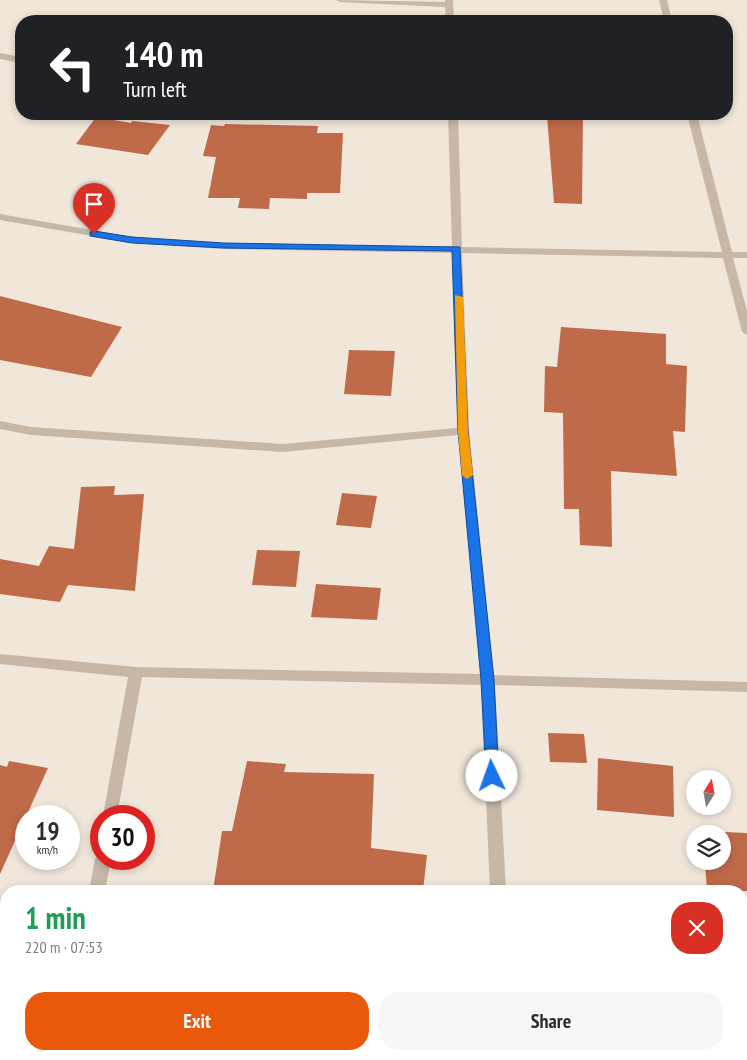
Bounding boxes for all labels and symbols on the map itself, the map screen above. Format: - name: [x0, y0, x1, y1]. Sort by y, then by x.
- pin: [73, 183, 115, 234]
- position arrow: [465, 749, 517, 801]
- north arrow: [686, 770, 731, 815]
- speed limit sign: 30: [90, 805, 155, 870]

